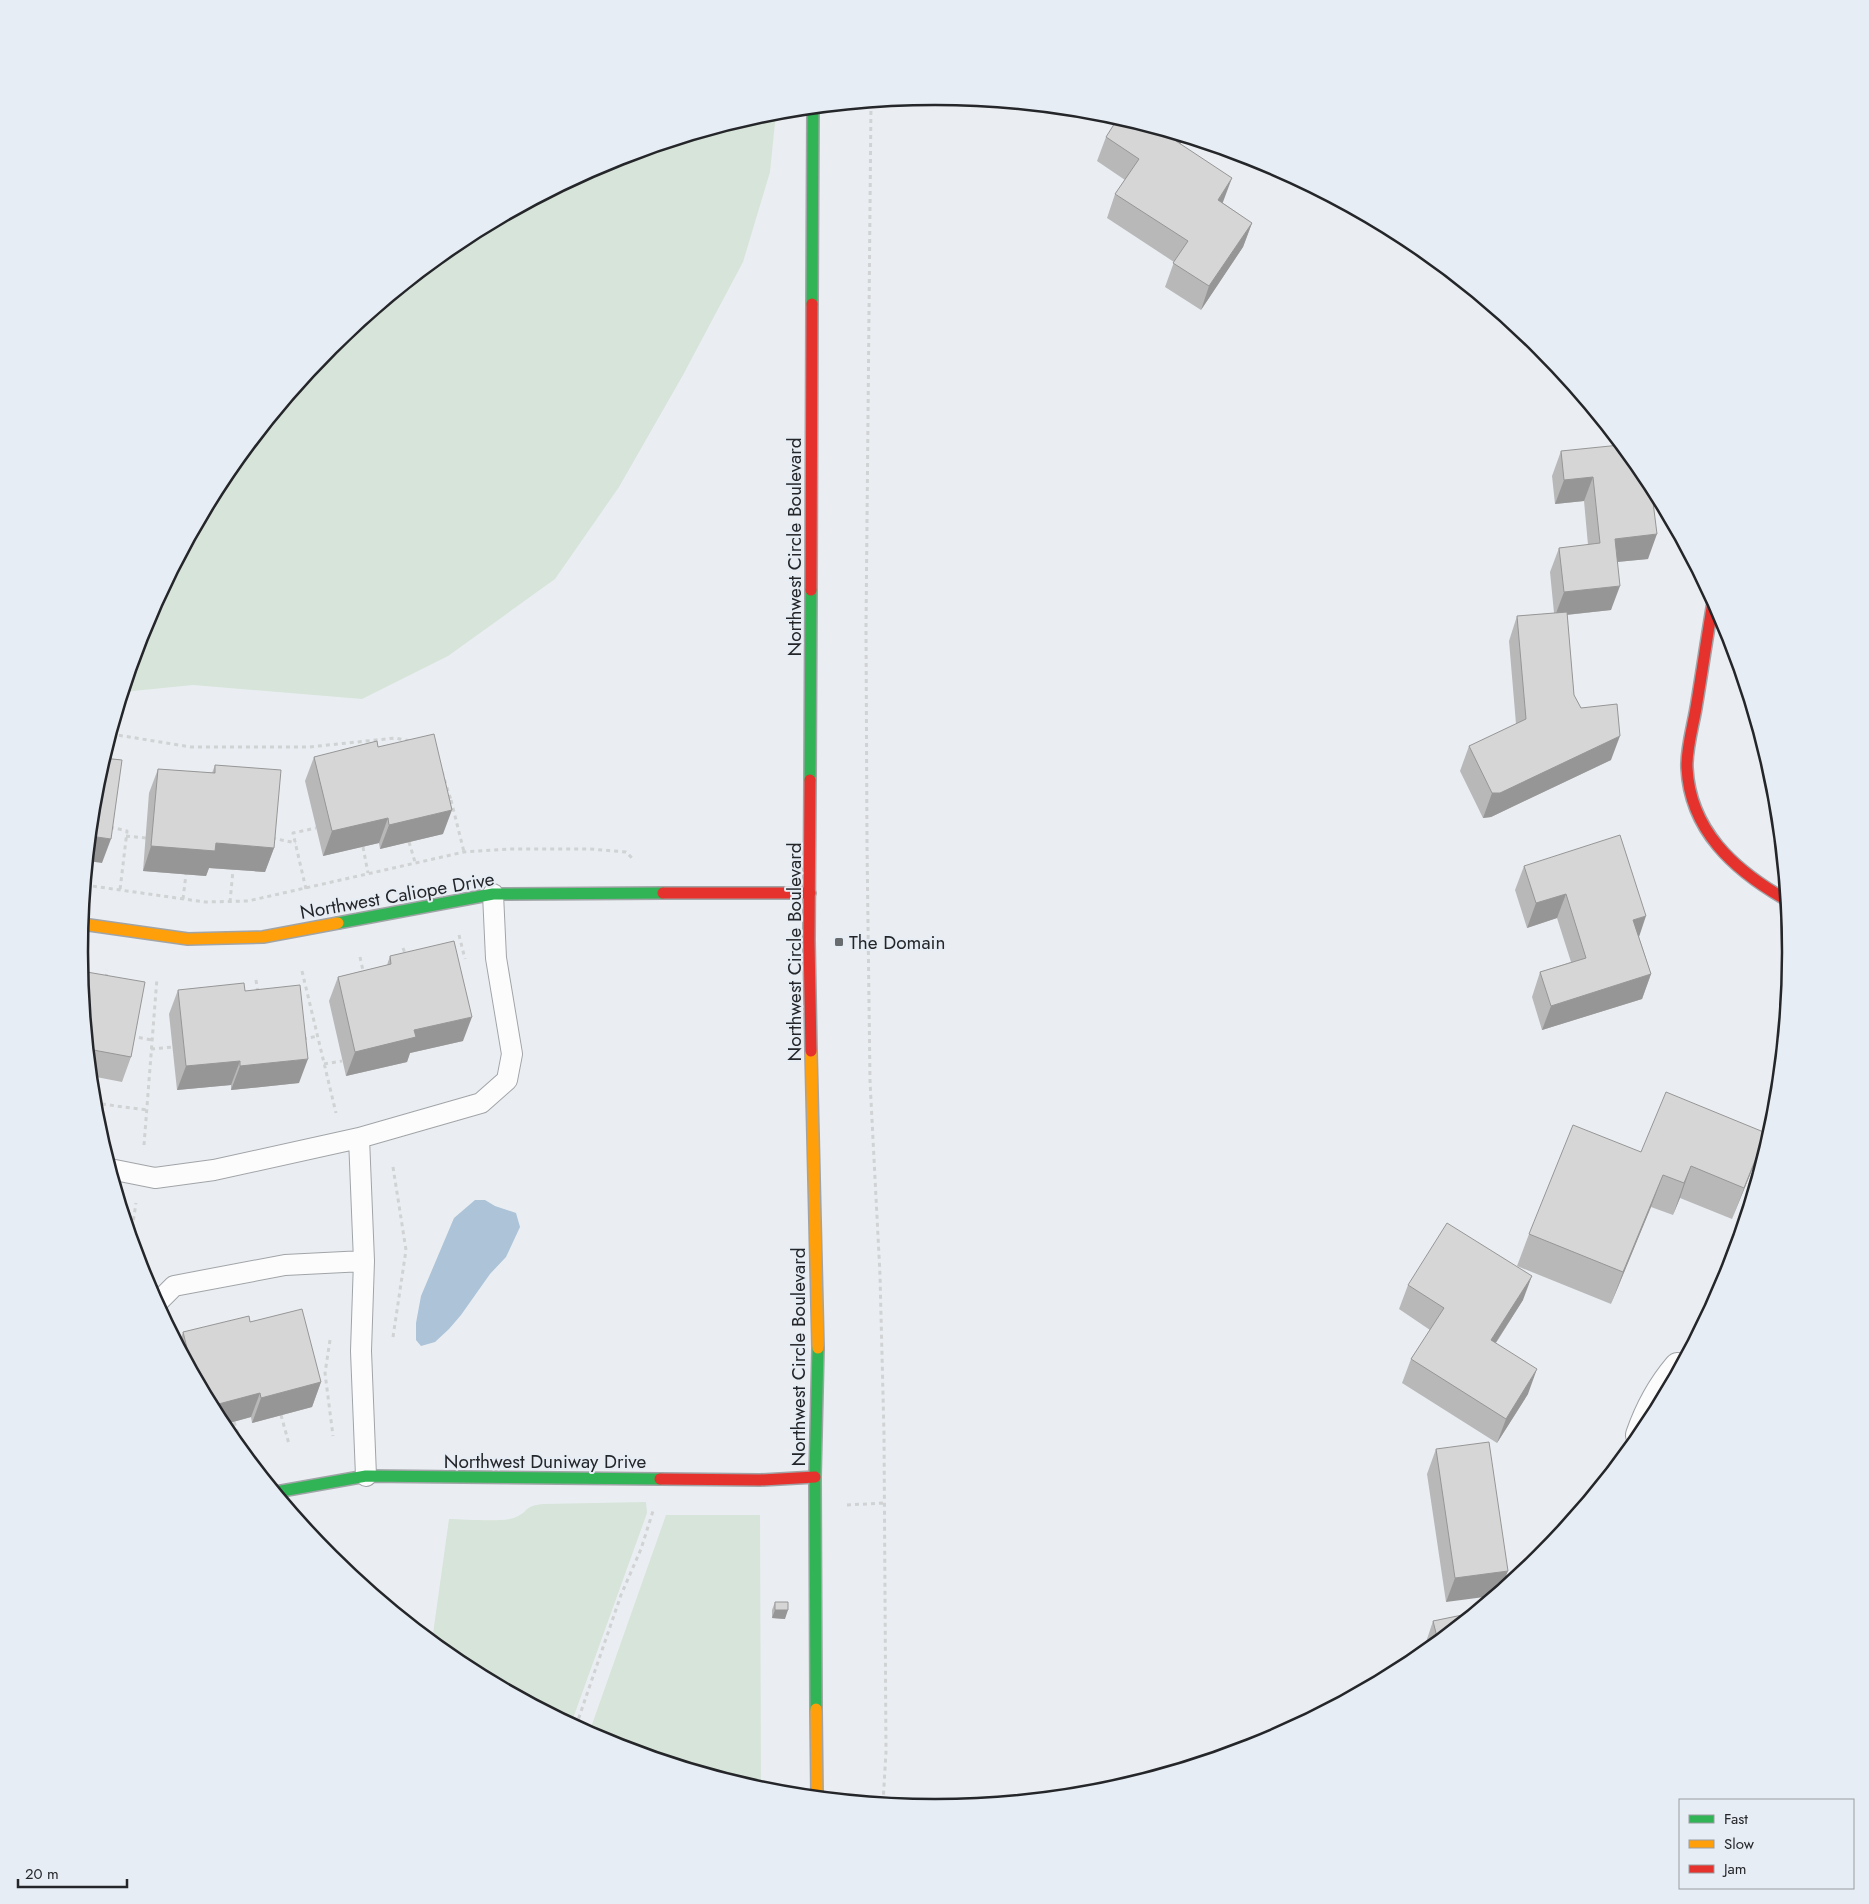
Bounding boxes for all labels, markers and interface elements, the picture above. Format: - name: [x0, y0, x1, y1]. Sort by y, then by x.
- street label: Northwest Circle Boulevard: [781, 437, 808, 657]
- street label: Northwest Circle Boulevard: [781, 842, 808, 1062]
- street label: Northwest Caliope Drive: [298, 865, 497, 926]
- place label: The Domain: [849, 929, 945, 956]
- marker: The Domain: [833, 936, 845, 948]
- street label: Northwest Circle Boulevard: [785, 1247, 812, 1467]
- street label: Northwest Duniway Drive: [444, 1448, 646, 1475]
- legend: [1679, 1799, 1854, 1889]
- text: Fast: [1724, 1808, 1748, 1830]
- text: Slow: [1724, 1833, 1755, 1855]
- scale bar: [18, 1856, 126, 1888]
- text: Jam: [1722, 1858, 1747, 1880]
- text: 20 m: [25, 1863, 59, 1885]

